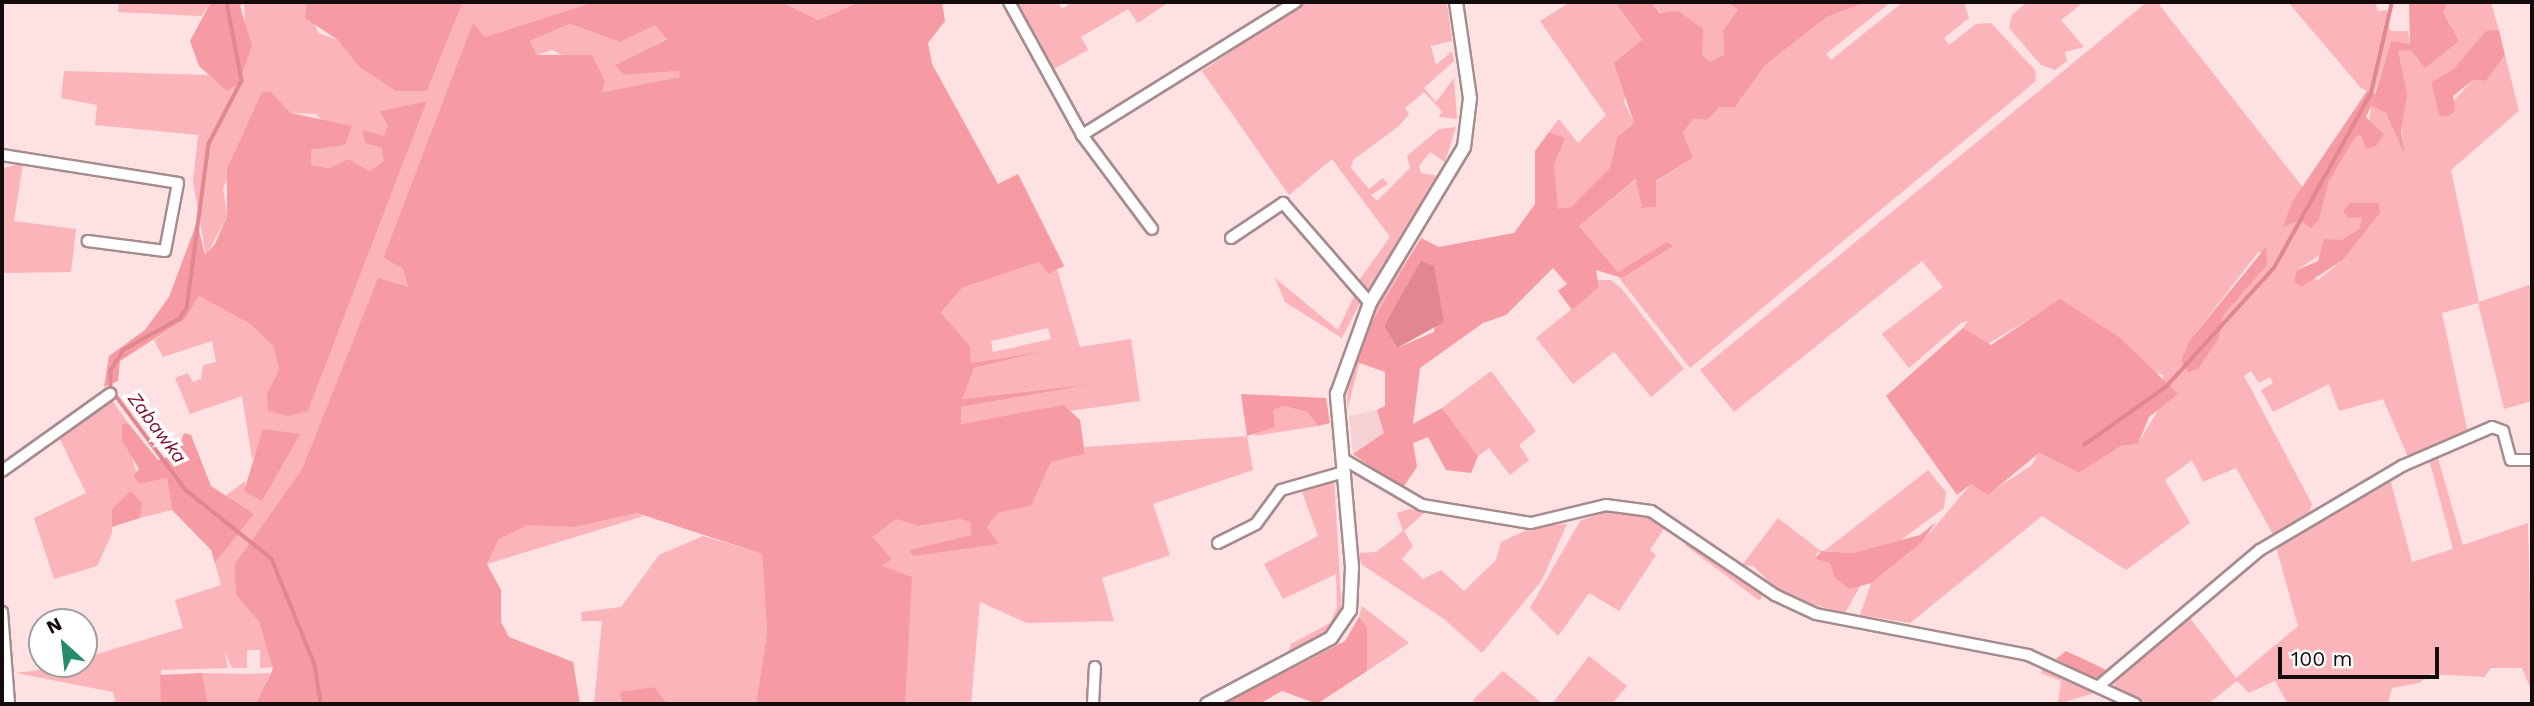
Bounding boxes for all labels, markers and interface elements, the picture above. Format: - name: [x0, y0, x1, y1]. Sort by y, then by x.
- water label: Zabawka: [123, 388, 191, 468]
- north arrow: [28, 608, 98, 678]
- text: N: [43, 612, 66, 639]
- scale bar: [2282, 632, 2443, 676]
- text: 100 m: [2291, 646, 2353, 671]

